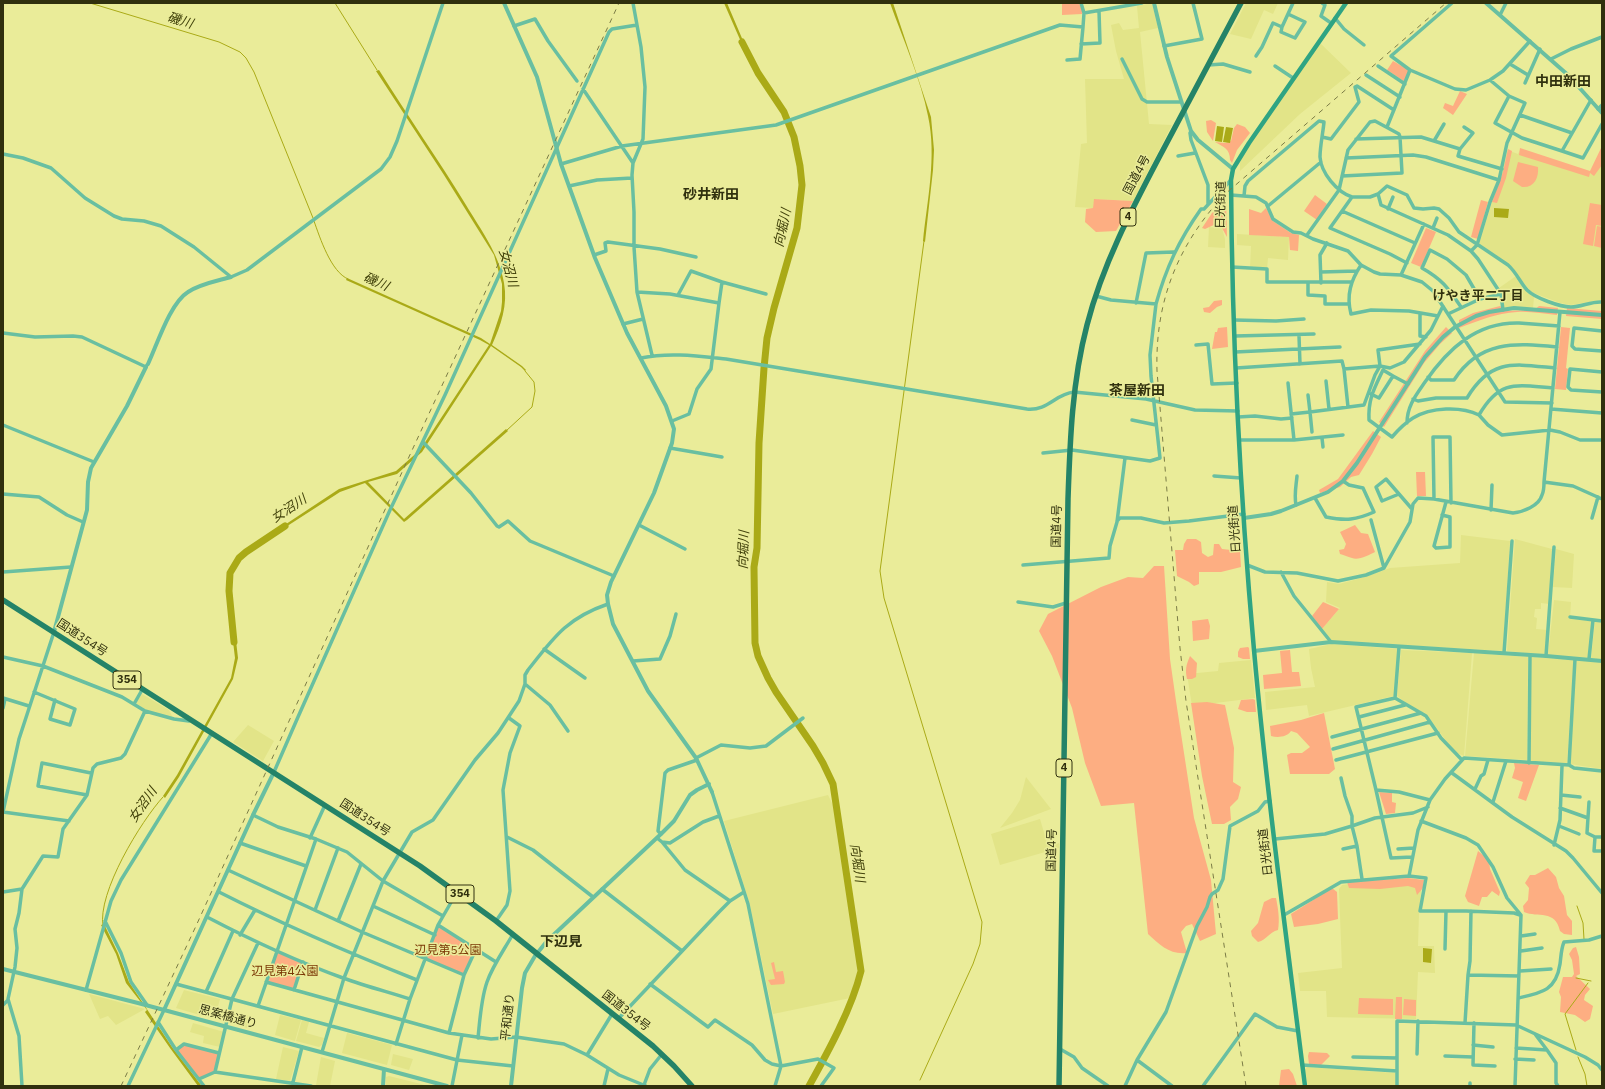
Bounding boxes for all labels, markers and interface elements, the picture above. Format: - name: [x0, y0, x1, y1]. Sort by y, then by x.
- water label: 磯川: [165, 10, 195, 32]
- district label: 中田新田: [1535, 74, 1591, 90]
- street label: 国道4号: [1121, 153, 1153, 197]
- street label: 日光街道: [1213, 181, 1229, 229]
- district label: 砂井新田: [683, 187, 739, 203]
- water label: 向堀川: [771, 207, 795, 249]
- road number: 4: [1120, 208, 1136, 226]
- water label: 女沼川: [495, 247, 521, 289]
- water label: 磯川: [361, 270, 391, 294]
- district label: けやき平二丁目: [1433, 288, 1523, 304]
- district label: 茶屋新田: [1109, 383, 1165, 399]
- water label: 女沼川: [268, 492, 310, 526]
- street label: 国道4号: [1049, 504, 1065, 548]
- street label: 日光街道: [1226, 505, 1244, 553]
- water label: 向堀川: [736, 530, 752, 570]
- street label: 国道354号: [54, 616, 110, 660]
- road number: 354: [113, 671, 141, 689]
- road number: 4: [1056, 759, 1072, 777]
- water label: 女沼川: [125, 785, 161, 825]
- street label: 国道354号: [337, 796, 393, 840]
- street label: 日光街道: [1256, 827, 1276, 877]
- street label: 国道4号: [1044, 828, 1060, 872]
- water label: 向堀川: [847, 843, 867, 883]
- road number: 354: [446, 885, 474, 903]
- district label: 下辺見: [540, 934, 582, 950]
- park label: 辺見第5公園: [414, 944, 482, 958]
- park label: 辺見第4公園: [251, 965, 319, 979]
- street label: 国道354号: [599, 988, 653, 1034]
- street label: 平和通り: [498, 992, 518, 1042]
- street label: 思案橋通り: [197, 1002, 259, 1032]

